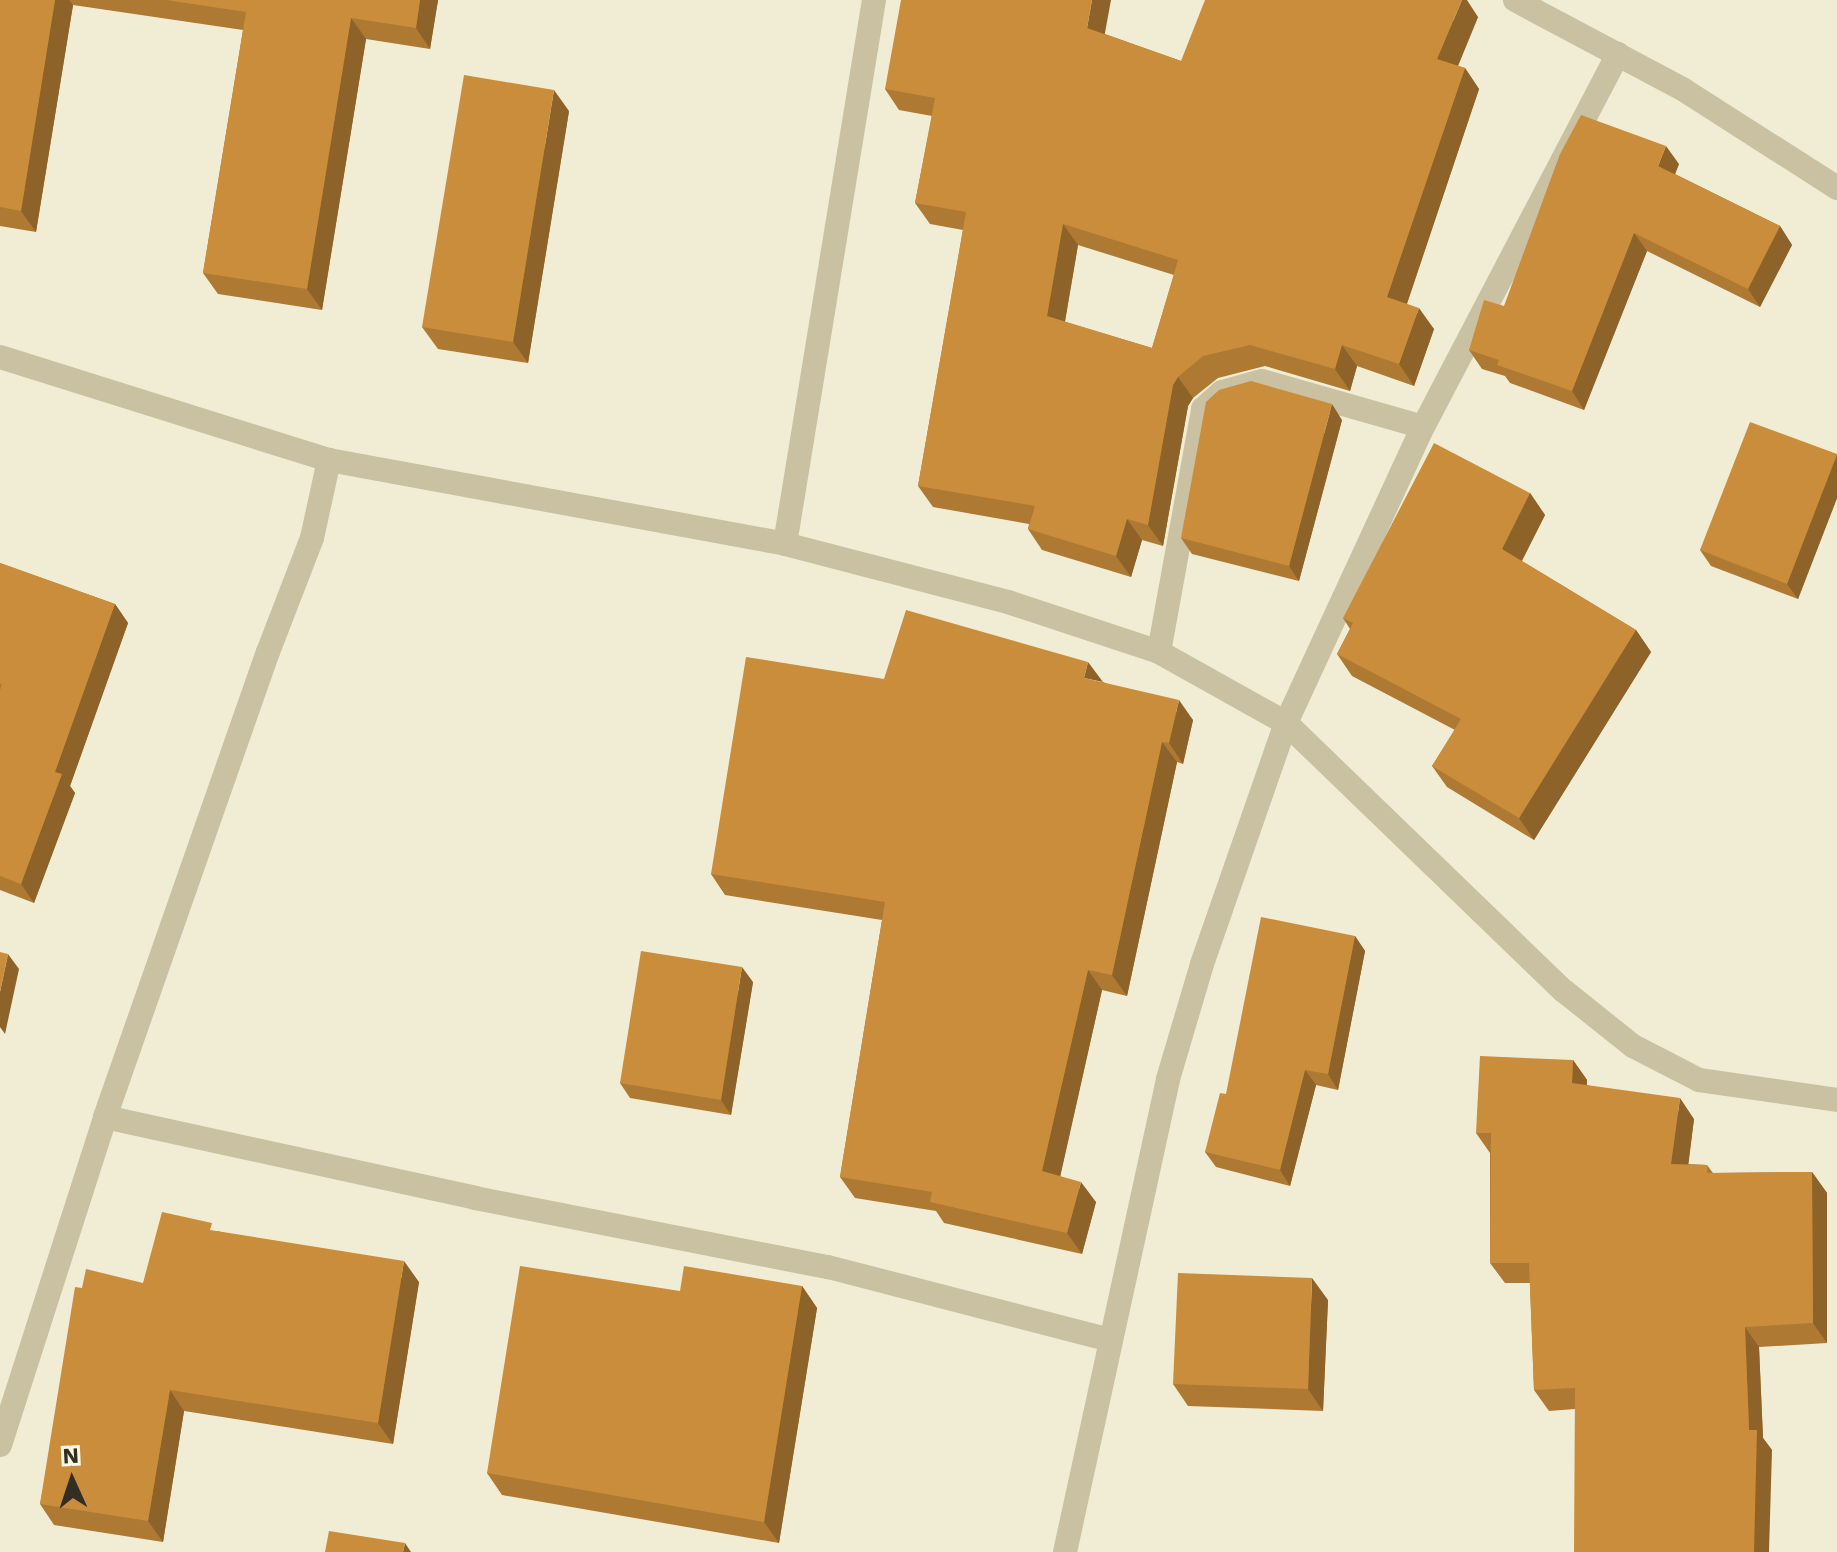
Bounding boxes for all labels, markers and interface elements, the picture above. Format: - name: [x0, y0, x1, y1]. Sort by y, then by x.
- north arrow: [32, 1440, 112, 1520]
- text: N: [62, 1443, 80, 1468]

